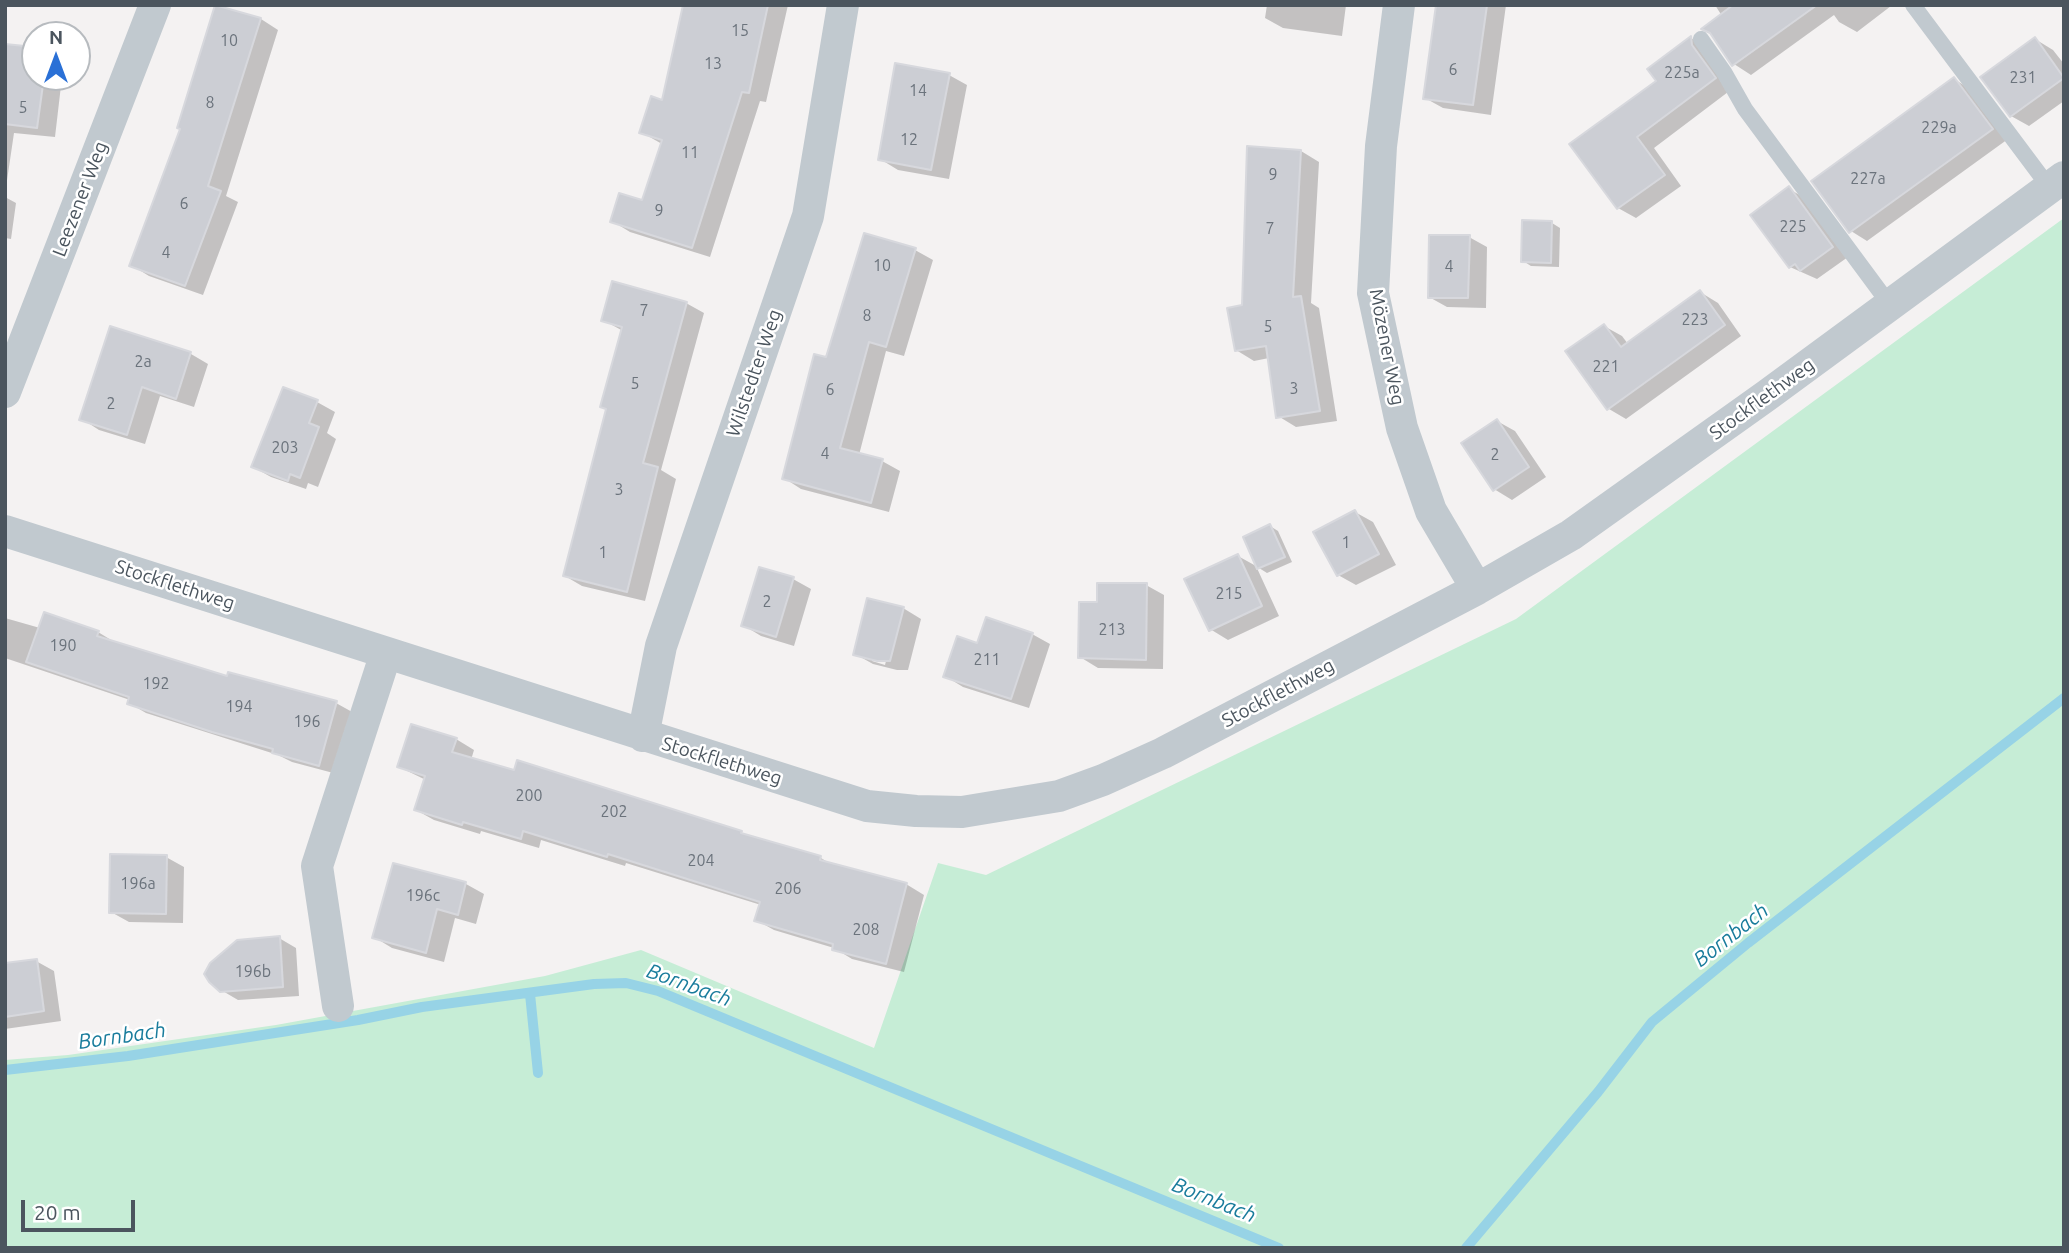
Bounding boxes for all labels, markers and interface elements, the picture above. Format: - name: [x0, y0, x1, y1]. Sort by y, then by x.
- north arrow: [21, 21, 91, 91]
- house number: 15: [731, 21, 749, 41]
- text: N: [49, 26, 63, 48]
- house number: 10: [220, 31, 238, 51]
- house number: 13: [704, 54, 722, 74]
- house number: 6: [1448, 60, 1458, 80]
- house number: 225a: [1664, 63, 1700, 83]
- house number: 231: [2009, 68, 2037, 88]
- house number: 14: [909, 81, 927, 101]
- house number: 8: [205, 93, 215, 113]
- house number: 5: [18, 98, 28, 118]
- house number: 229a: [1921, 118, 1957, 138]
- house number: 12: [900, 130, 918, 150]
- street label: Leezener Weg: [48, 138, 112, 260]
- house number: 11: [681, 143, 699, 163]
- house number: 9: [1268, 165, 1278, 185]
- house number: 227a: [1850, 169, 1886, 189]
- house number: 6: [179, 194, 189, 214]
- house number: 9: [654, 201, 664, 221]
- house number: 225: [1779, 217, 1807, 237]
- house number: 7: [1265, 219, 1275, 239]
- house number: 4: [161, 243, 171, 263]
- house number: 10: [873, 256, 891, 276]
- house number: 4: [1444, 257, 1454, 277]
- street label: Mözener Weg: [1365, 287, 1409, 407]
- house number: 7: [639, 301, 649, 321]
- street label: Wilstedter Weg: [722, 306, 786, 440]
- house number: 8: [862, 306, 872, 326]
- house number: 223: [1681, 310, 1709, 330]
- house number: 5: [1263, 317, 1273, 337]
- house number: 2a: [134, 352, 152, 372]
- street label: Stockflethweg: [1705, 353, 1819, 445]
- house number: 221: [1592, 357, 1620, 377]
- house number: 5: [630, 374, 640, 394]
- house number: 3: [1289, 379, 1299, 399]
- house number: 6: [825, 380, 835, 400]
- house number: 2: [106, 394, 116, 414]
- house number: 203: [271, 438, 299, 458]
- house number: 4: [820, 444, 830, 464]
- house number: 2: [1490, 445, 1500, 465]
- house number: 3: [614, 480, 624, 500]
- house number: 1: [1341, 533, 1351, 553]
- house number: 1: [598, 543, 608, 563]
- street label: Stockflethweg: [112, 555, 238, 615]
- house number: 215: [1215, 584, 1243, 604]
- house number: 2: [762, 592, 772, 612]
- house number: 213: [1098, 620, 1126, 640]
- house number: 190: [49, 636, 77, 656]
- house number: 211: [973, 650, 1001, 670]
- street label: Stockflethweg: [1218, 654, 1338, 732]
- house number: 192: [142, 674, 170, 694]
- house number: 194: [225, 697, 253, 717]
- house number: 196: [293, 712, 321, 732]
- street label: Stockflethweg: [659, 732, 785, 790]
- house number: 200: [515, 786, 543, 806]
- house number: 202: [600, 802, 628, 822]
- house number: 204: [687, 851, 715, 871]
- house number: 196a: [120, 874, 156, 894]
- house number: 206: [774, 879, 802, 899]
- house number: 196c: [406, 886, 440, 906]
- water label: Bornbach: [1688, 898, 1774, 972]
- house number: 208: [852, 920, 880, 940]
- water label: Bornbach: [643, 958, 735, 1012]
- house number: 196b: [235, 962, 271, 982]
- water label: Bornbach: [77, 1017, 167, 1055]
- water label: Bornbach: [1168, 1172, 1260, 1228]
- scale bar: [24, 1186, 138, 1230]
- text: 20 m: [34, 1200, 81, 1224]

